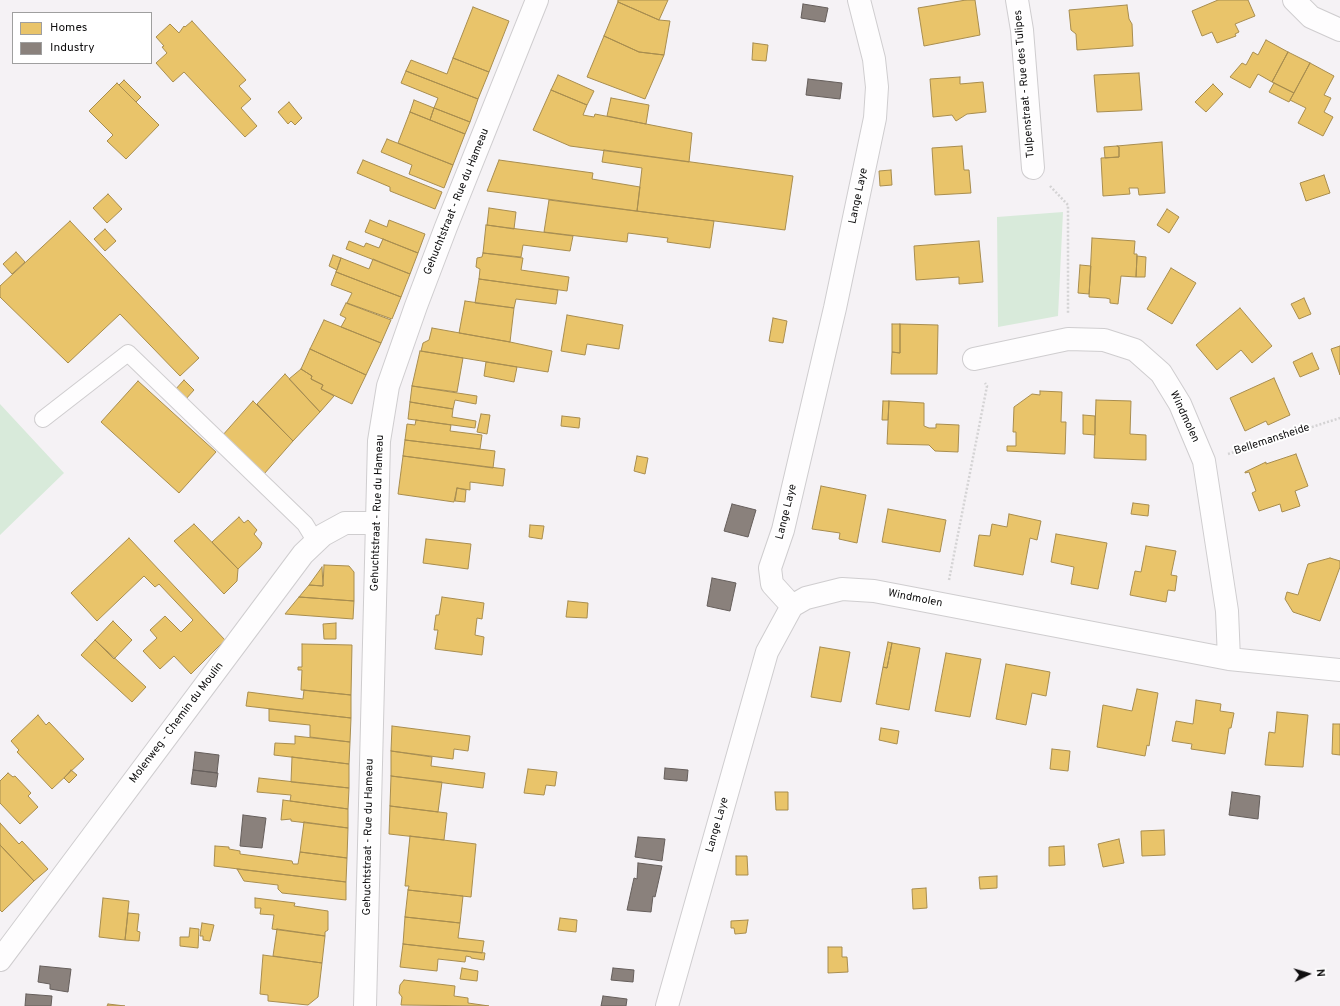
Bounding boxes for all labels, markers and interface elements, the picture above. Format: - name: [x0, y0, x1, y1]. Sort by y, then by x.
- street label: Tulpenstraat - Rue des Tulipes: [1012, 10, 1038, 158]
- legend: [12, 12, 152, 64]
- text: Homes: [50, 20, 87, 36]
- text: Industry: [50, 40, 95, 56]
- street label: Gehuchtstraat - Rue du Hameau: [422, 127, 492, 277]
- street label: Lange Laye: [847, 167, 871, 225]
- street label: Windmolen: [1166, 389, 1202, 445]
- street label: Bellemansheide: [1232, 422, 1312, 458]
- street label: Gehuchtstraat - Rue du Hameau: [369, 434, 387, 592]
- street label: Lange Laye: [774, 483, 800, 541]
- street label: Windmolen: [887, 587, 943, 611]
- street label: Molenweg - Chemin du Moulin: [127, 660, 227, 786]
- street label: Gehuchtstraat - Rue du Hameau: [361, 759, 377, 915]
- street label: Lange Laye: [704, 796, 732, 854]
- north arrow: [1288, 954, 1328, 994]
- text: N: [1313, 968, 1327, 978]

